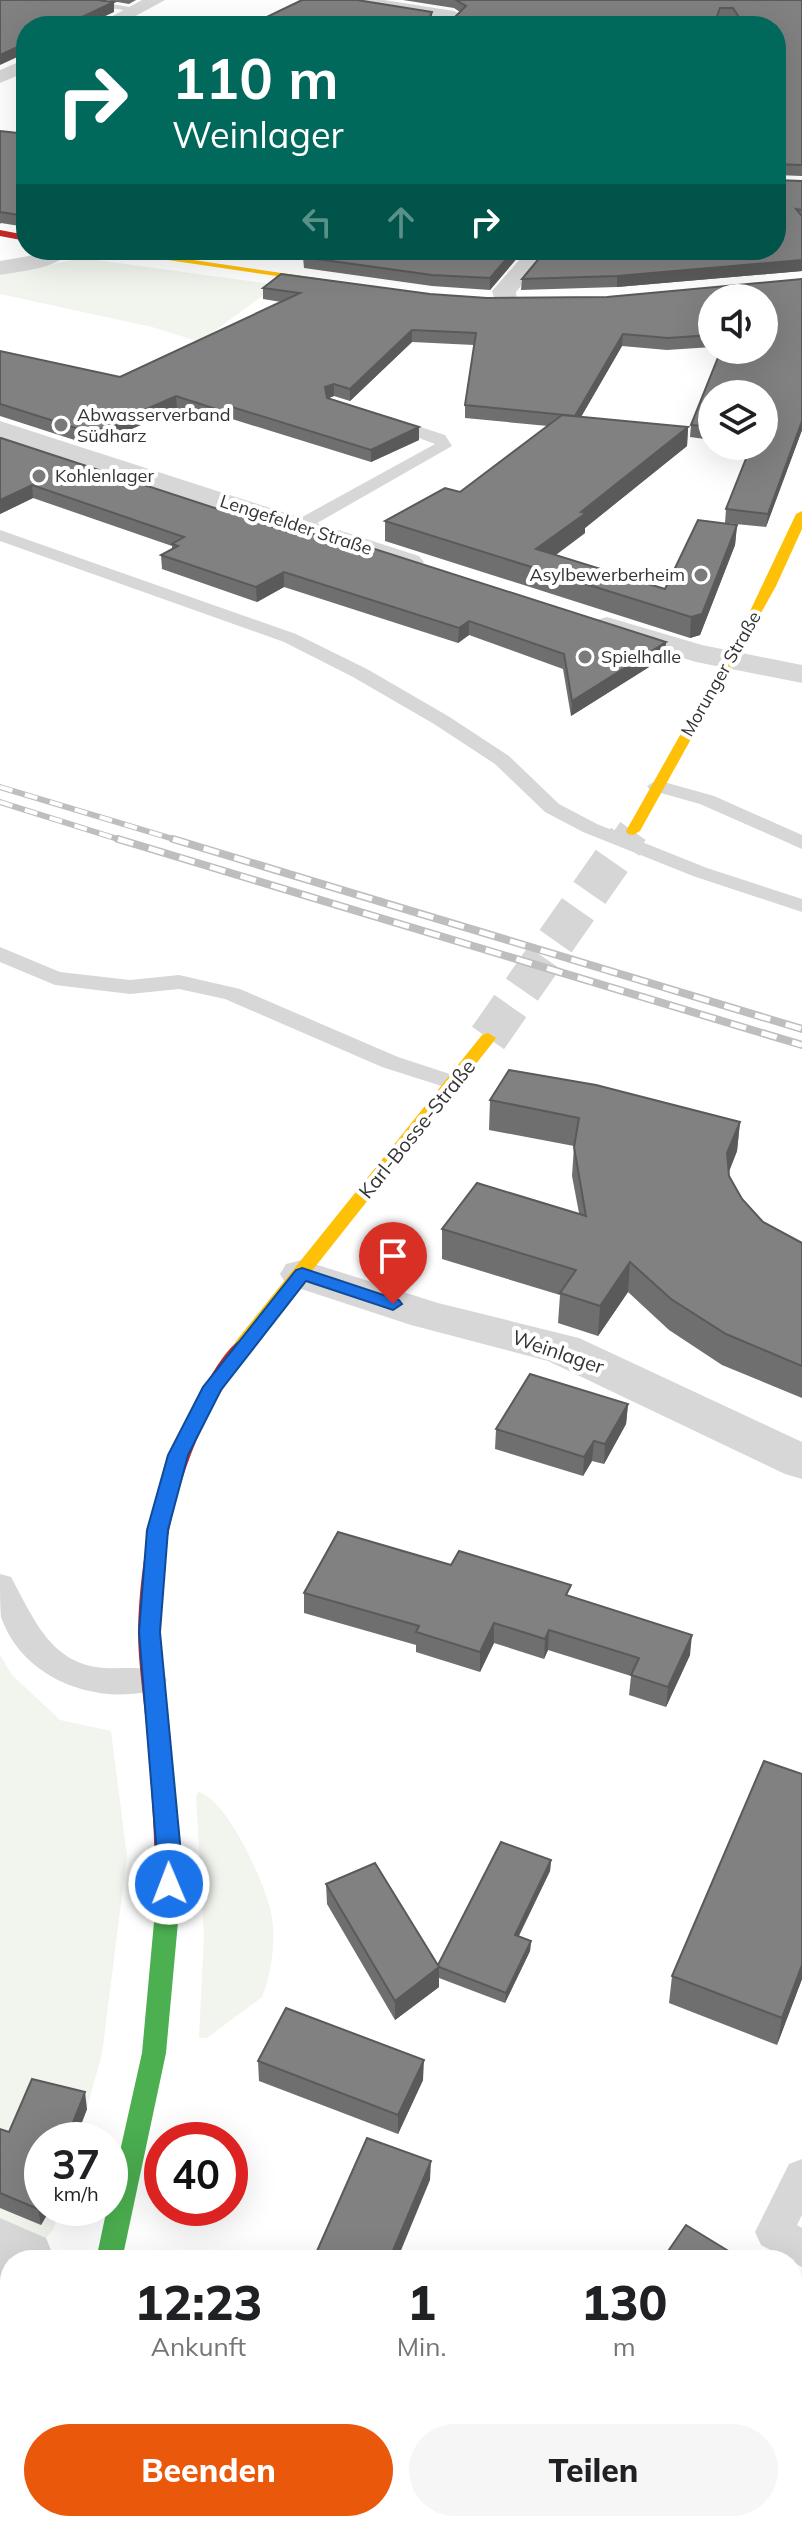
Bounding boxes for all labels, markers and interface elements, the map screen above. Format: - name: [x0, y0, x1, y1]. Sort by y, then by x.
- text: 110 m: [172, 43, 339, 113]
- icon: right: [40, 48, 144, 152]
- text: Weinlager: [172, 112, 344, 157]
- icon: left: [295, 200, 339, 244]
- icon: ahead: [379, 200, 423, 244]
- icon: right: [463, 200, 507, 244]
- map controls: [698, 284, 778, 460]
- button: sound: [698, 284, 778, 364]
- button: layers: [698, 380, 778, 460]
- place label: Abwasserverband Südharz: [77, 403, 231, 447]
- marker: Abwasserverband Südharz: [52, 416, 70, 434]
- place label: Kohlenlager: [55, 464, 154, 487]
- marker: Kohlenlager: [30, 467, 48, 485]
- street label: Lengefelder Straße: [217, 489, 375, 560]
- place label: Asylbewerberheim: [529, 563, 685, 586]
- marker: Asylbewerberheim: [692, 566, 710, 584]
- street label: Morunger Straße: [675, 607, 766, 741]
- place label: Spielhalle: [601, 645, 681, 668]
- marker: Spielhalle: [576, 648, 594, 666]
- street label: Karl-Bosse-Straße: [353, 1054, 480, 1203]
- pin: [359, 1222, 427, 1304]
- icon: arrive: [371, 1234, 415, 1278]
- street label: Weinlager: [509, 1324, 608, 1379]
- position arrow: [127, 1842, 211, 1926]
- speed limit sign: 40: [144, 2122, 248, 2226]
- text: 37: [52, 2139, 100, 2189]
- text: km/h: [53, 2181, 99, 2206]
- text: 12:23: [135, 2272, 262, 2332]
- text: 1: [407, 2272, 436, 2332]
- text: 130: [581, 2272, 667, 2332]
- text: Ankunft: [151, 2330, 246, 2363]
- text: Min.: [397, 2330, 446, 2363]
- text: m: [613, 2330, 636, 2363]
- button: Beenden: [24, 2424, 393, 2516]
- button: Teilen: [409, 2424, 778, 2516]

